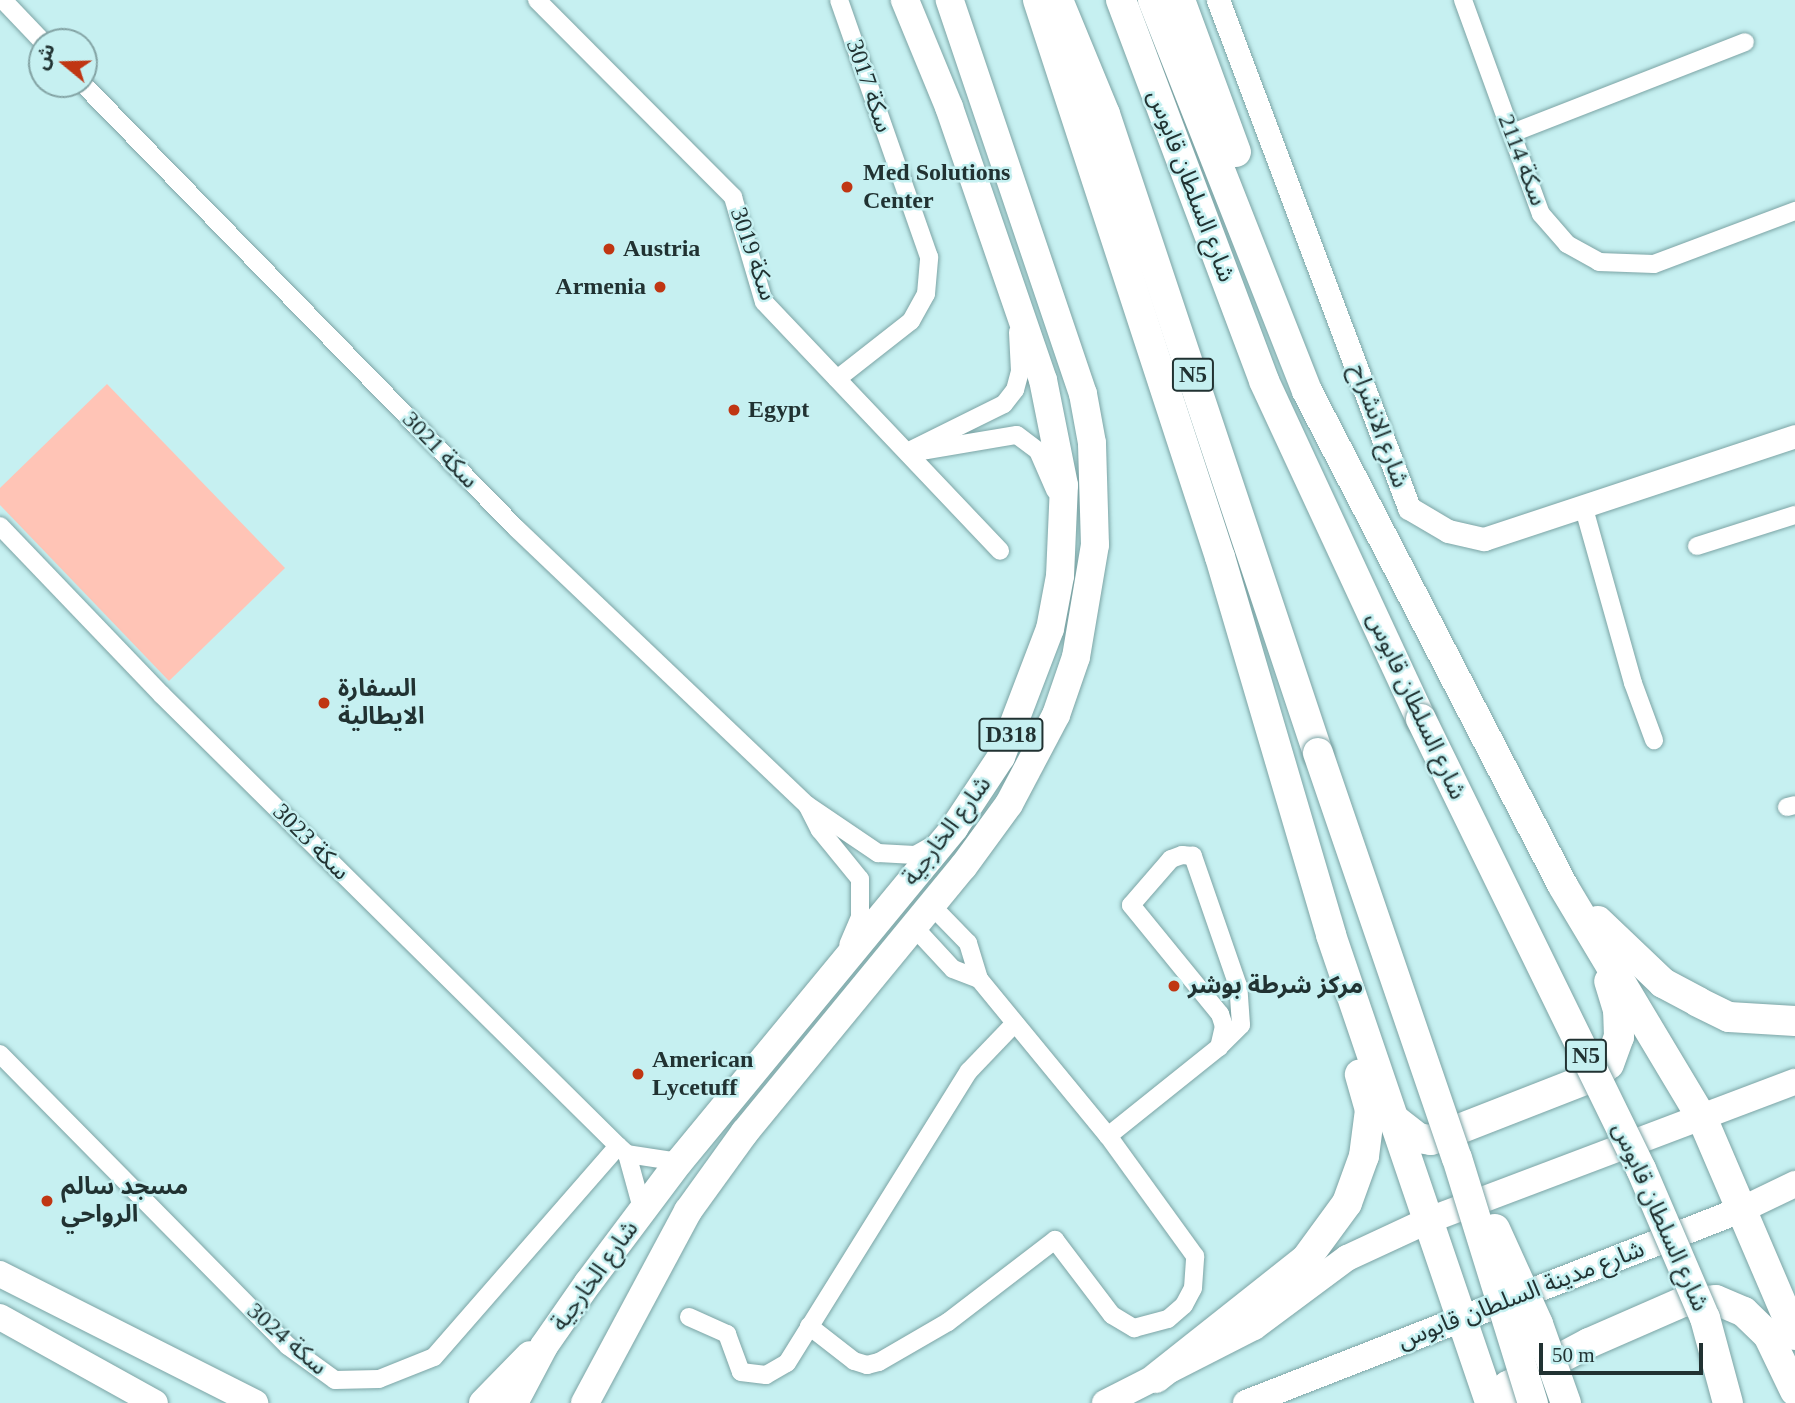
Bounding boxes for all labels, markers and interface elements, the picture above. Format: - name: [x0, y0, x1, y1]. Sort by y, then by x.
- north arrow: [28, 28, 98, 98]
- street label: سكة 3017: [840, 36, 898, 136]
- text: ش: [30, 41, 59, 72]
- street label: شارع السلطان قابوس: [1141, 86, 1241, 286]
- street label: سكة 2114: [1491, 110, 1553, 210]
- place label: Med Solutions Center: [863, 159, 1010, 215]
- marker: Med Solutions Center: [837, 177, 857, 197]
- street label: سكة 3019: [724, 204, 782, 304]
- place label: Austria: [623, 235, 700, 263]
- marker: Austria: [601, 241, 617, 257]
- place label: Armenia: [555, 273, 646, 301]
- marker: Armenia: [652, 279, 668, 295]
- road number: N5: [1170, 356, 1216, 394]
- street label: شارع الانشراح: [1343, 360, 1415, 492]
- place label: Egypt: [748, 396, 809, 424]
- marker: Egypt: [726, 402, 742, 418]
- street label: سكة 3021: [396, 405, 484, 495]
- street label: شارع السلطان قابوس: [1360, 608, 1472, 804]
- place label: السفارة الايطالية: [338, 675, 425, 731]
- marker: السفارة الايطالية: [316, 695, 332, 711]
- road number: D318: [978, 716, 1044, 754]
- street label: شارع الخارجية: [897, 771, 997, 891]
- street label: سكة 3023: [267, 798, 355, 886]
- place label: مركز شرطة بوشر: [1188, 972, 1363, 1000]
- marker: مركز شرطة بوشر: [1166, 978, 1182, 994]
- road number: N5: [1563, 1036, 1609, 1076]
- place label: American Lycetuff: [652, 1046, 753, 1102]
- marker: American Lycetuff: [630, 1066, 646, 1082]
- street label: شارع السلطان قابوس: [1605, 1118, 1715, 1316]
- place label: مسجد سالم الرواحي: [61, 1173, 188, 1229]
- marker: مسجد سالم الرواحي: [39, 1193, 55, 1209]
- street label: شارع الخارجية: [545, 1215, 645, 1337]
- street label: شارع مدينة السلطان قابوس: [1394, 1235, 1648, 1355]
- street label: سكة 3024: [241, 1296, 333, 1382]
- scale bar: [1543, 1330, 1708, 1374]
- text: 50 m: [1552, 1343, 1595, 1367]

